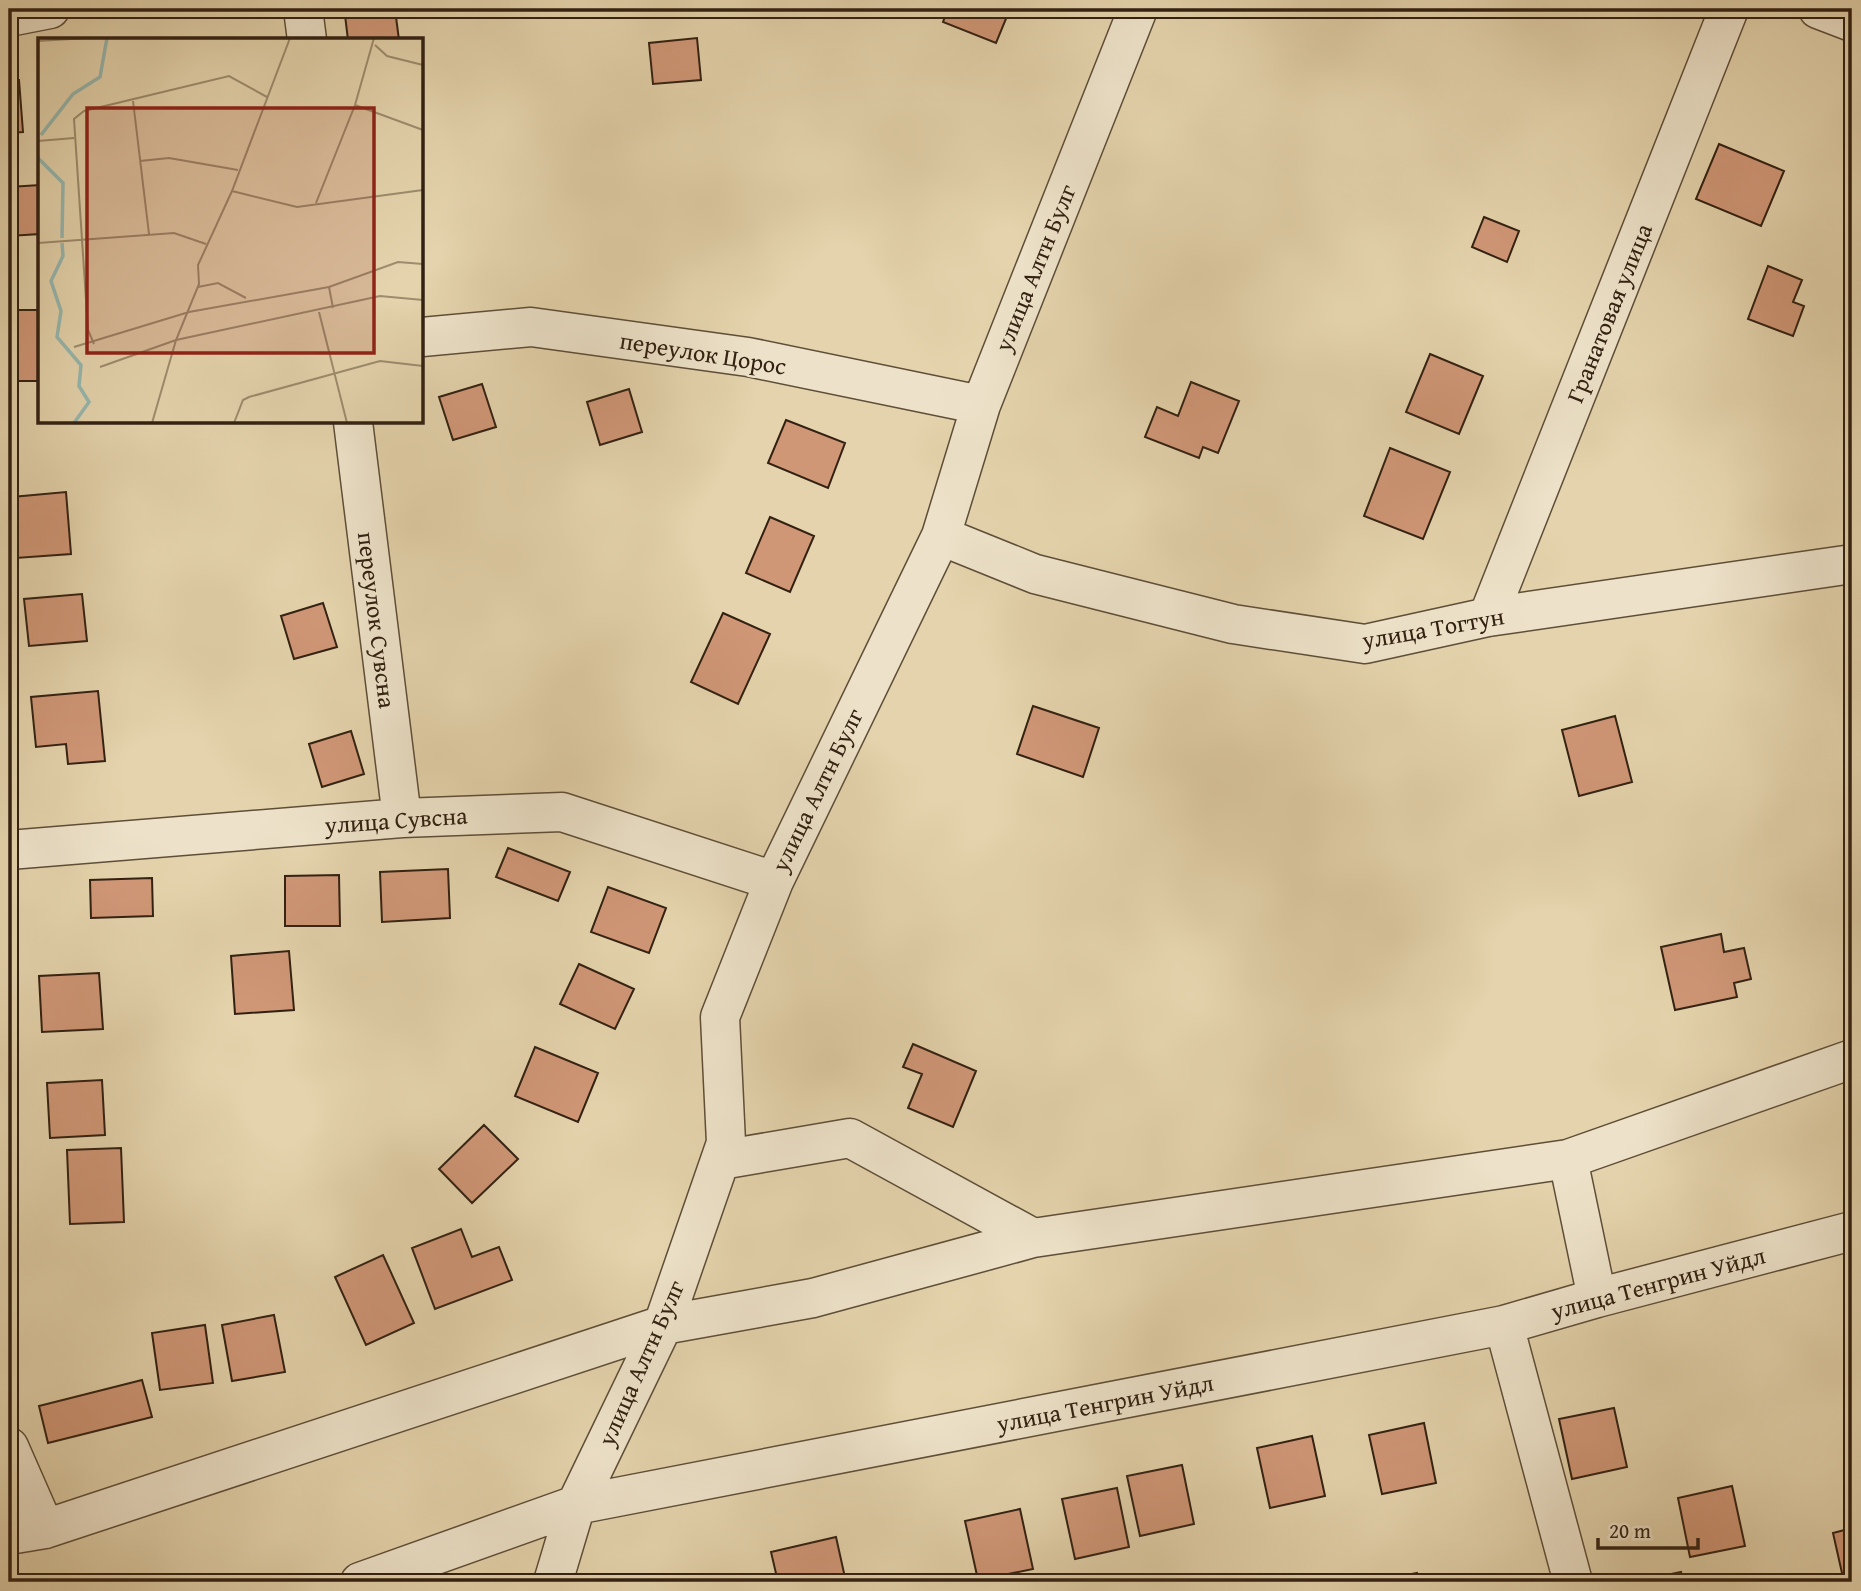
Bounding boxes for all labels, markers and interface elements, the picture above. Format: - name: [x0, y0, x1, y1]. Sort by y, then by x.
- inset map: [38, 38, 424, 424]
- street label: улица Алтн Булг: [985, 179, 1085, 358]
- street label: Гранатовая улица: [1557, 218, 1661, 408]
- street label: переулок Цорос: [617, 323, 789, 383]
- street label: переулок Сувсна: [349, 530, 405, 711]
- street label: улица Тогтун: [1358, 598, 1507, 658]
- street label: улица Алтн Булг: [762, 702, 872, 878]
- street label: улица Сувсна: [322, 798, 469, 843]
- street label: улица Тенгрин Уйдл: [1546, 1238, 1769, 1329]
- street label: улица Алтн Булг: [588, 1275, 693, 1452]
- street label: улица Тенгрин Уйдл: [992, 1365, 1217, 1441]
- scale bar: [1598, 1507, 1698, 1551]
- text: 20 m: [1609, 1515, 1651, 1546]

